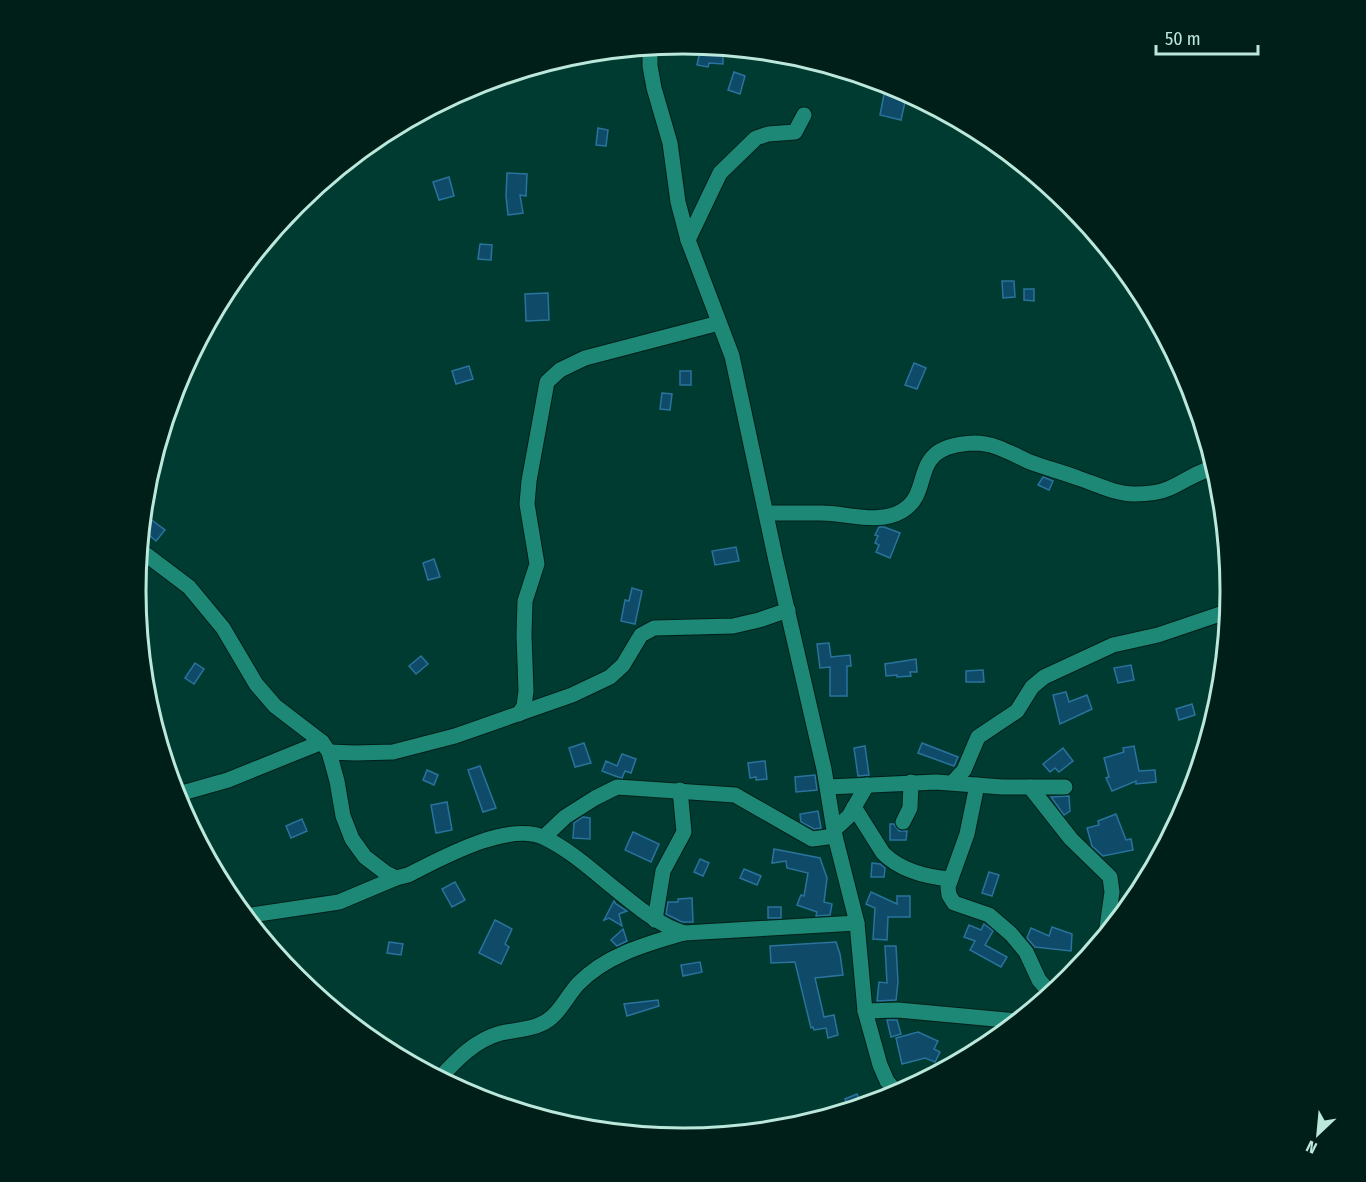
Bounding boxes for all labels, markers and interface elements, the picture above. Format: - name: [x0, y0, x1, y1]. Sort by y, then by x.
- scale bar: [1156, 18, 1258, 56]
- text: 50 m: [1165, 28, 1201, 50]
- north arrow: [1288, 1104, 1348, 1164]
- text: N: [1303, 1136, 1320, 1158]

